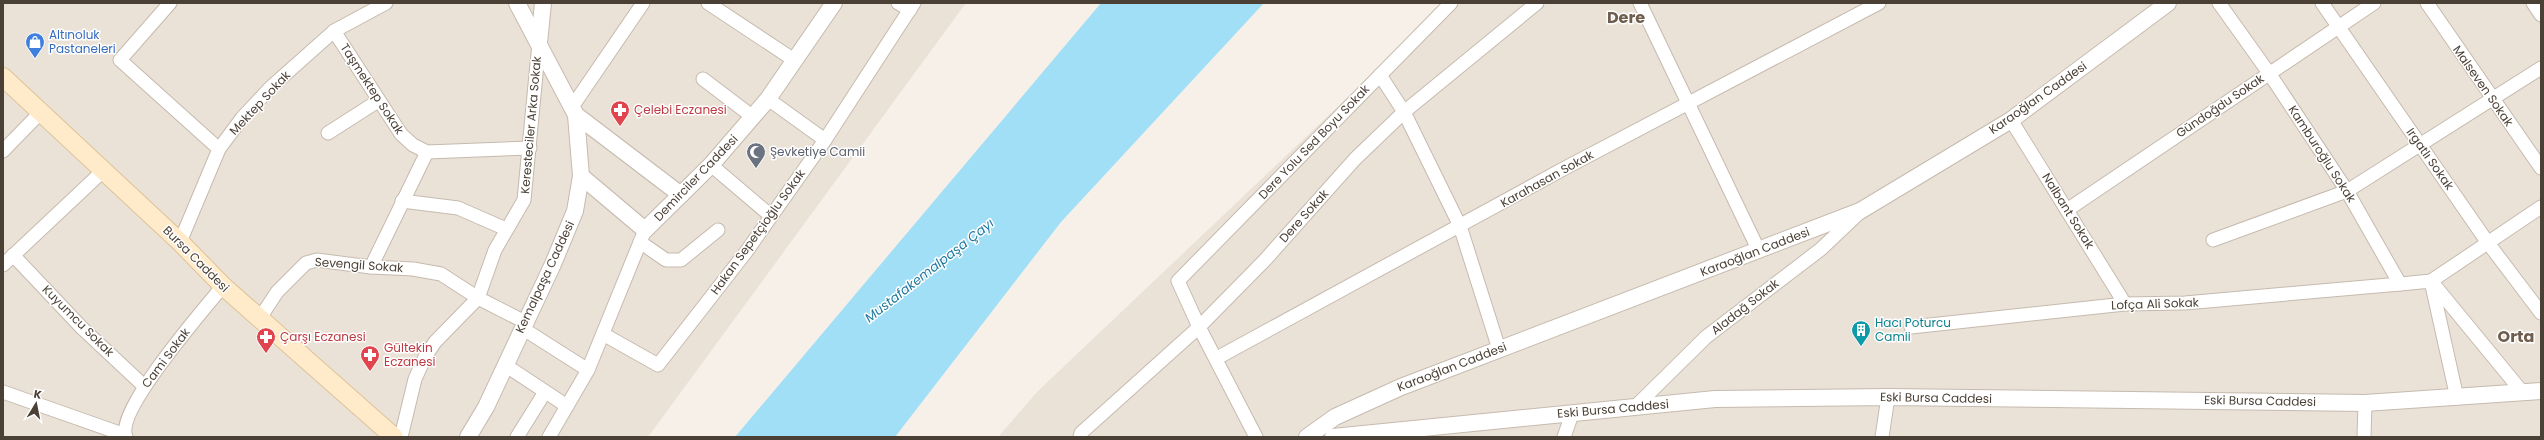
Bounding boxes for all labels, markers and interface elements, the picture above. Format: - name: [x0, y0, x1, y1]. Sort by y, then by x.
- district label: Dere: [1607, 6, 1645, 29]
- place label: Altınoluk Pastaneleri: [49, 26, 116, 57]
- shop icon: Altınoluk Pastaneleri: [24, 31, 46, 59]
- street label: Taşmektep Sokak: [337, 40, 409, 138]
- street label: Malseven Sokak: [2449, 42, 2518, 130]
- street label: Keresteciler Arka Sokak: [516, 55, 545, 195]
- street label: Karaoğlan Caddesi: [1985, 57, 2090, 138]
- street label: Mektep Sokak: [225, 66, 294, 139]
- street label: Gündoğdu Sokak: [2172, 69, 2268, 141]
- street label: Dere Yolu Sed Boyu Sokak: [1254, 80, 1374, 203]
- pharmacy icon: Çelebi Eczanesi: [609, 99, 631, 127]
- place label: Çelebi Eczanesi: [634, 101, 727, 118]
- street label: Kamburoğlu Sokak: [2285, 102, 2361, 206]
- street label: Irgatlı Sokak: [2403, 124, 2459, 194]
- street label: Demirciler Caddesi: [650, 131, 741, 225]
- mosque icon: Şevketiye Camii: [745, 141, 767, 169]
- place label: Şevketiye Camii: [770, 143, 865, 160]
- street label: Karahasan Sokak: [1497, 145, 1597, 211]
- street label: Hakan Sepetçioğlu Sokak: [706, 165, 809, 298]
- street label: Nalbant Sokak: [2038, 170, 2099, 252]
- street label: Dere Sokak: [1275, 185, 1333, 246]
- water label: Mustafakemalpaşa Çayı: [861, 214, 998, 327]
- street label: Kemalpaşa Caddesi: [511, 218, 578, 336]
- street label: Bursa Caddesi: [159, 222, 233, 296]
- street label: Karaoğlan Caddesi: [1698, 223, 1812, 280]
- street label: Sevengil Sokak: [314, 253, 405, 276]
- street label: Aladağ Sokak: [1707, 274, 1783, 339]
- street label: Kuyumcu Sokak: [39, 281, 119, 361]
- street label: Lofça Ali Sokak: [2111, 293, 2200, 314]
- place label: Hacı Poturcu Camii: [1875, 314, 1951, 345]
- building icon: Hacı Poturcu Camii: [1850, 319, 1872, 347]
- street label: Cami Sokak: [137, 324, 194, 391]
- district label: Orta: [2498, 325, 2534, 348]
- pharmacy icon: Çarşı Eczanesi: [255, 326, 277, 354]
- place label: Çarşı Eczanesi: [280, 328, 366, 345]
- street label: Karaoğlan Caddesi: [1395, 338, 1509, 395]
- place label: Gültekin Eczanesi: [384, 339, 435, 370]
- pharmacy icon: Gültekin Eczanesi: [359, 344, 381, 372]
- north arrow: [16, 384, 56, 424]
- text: K: [33, 386, 43, 403]
- street label: Eski Bursa Caddesi: [1880, 388, 1992, 407]
- street label: Eski Bursa Caddesi: [2204, 391, 2316, 410]
- street label: Eski Bursa Caddesi: [1556, 395, 1670, 422]

